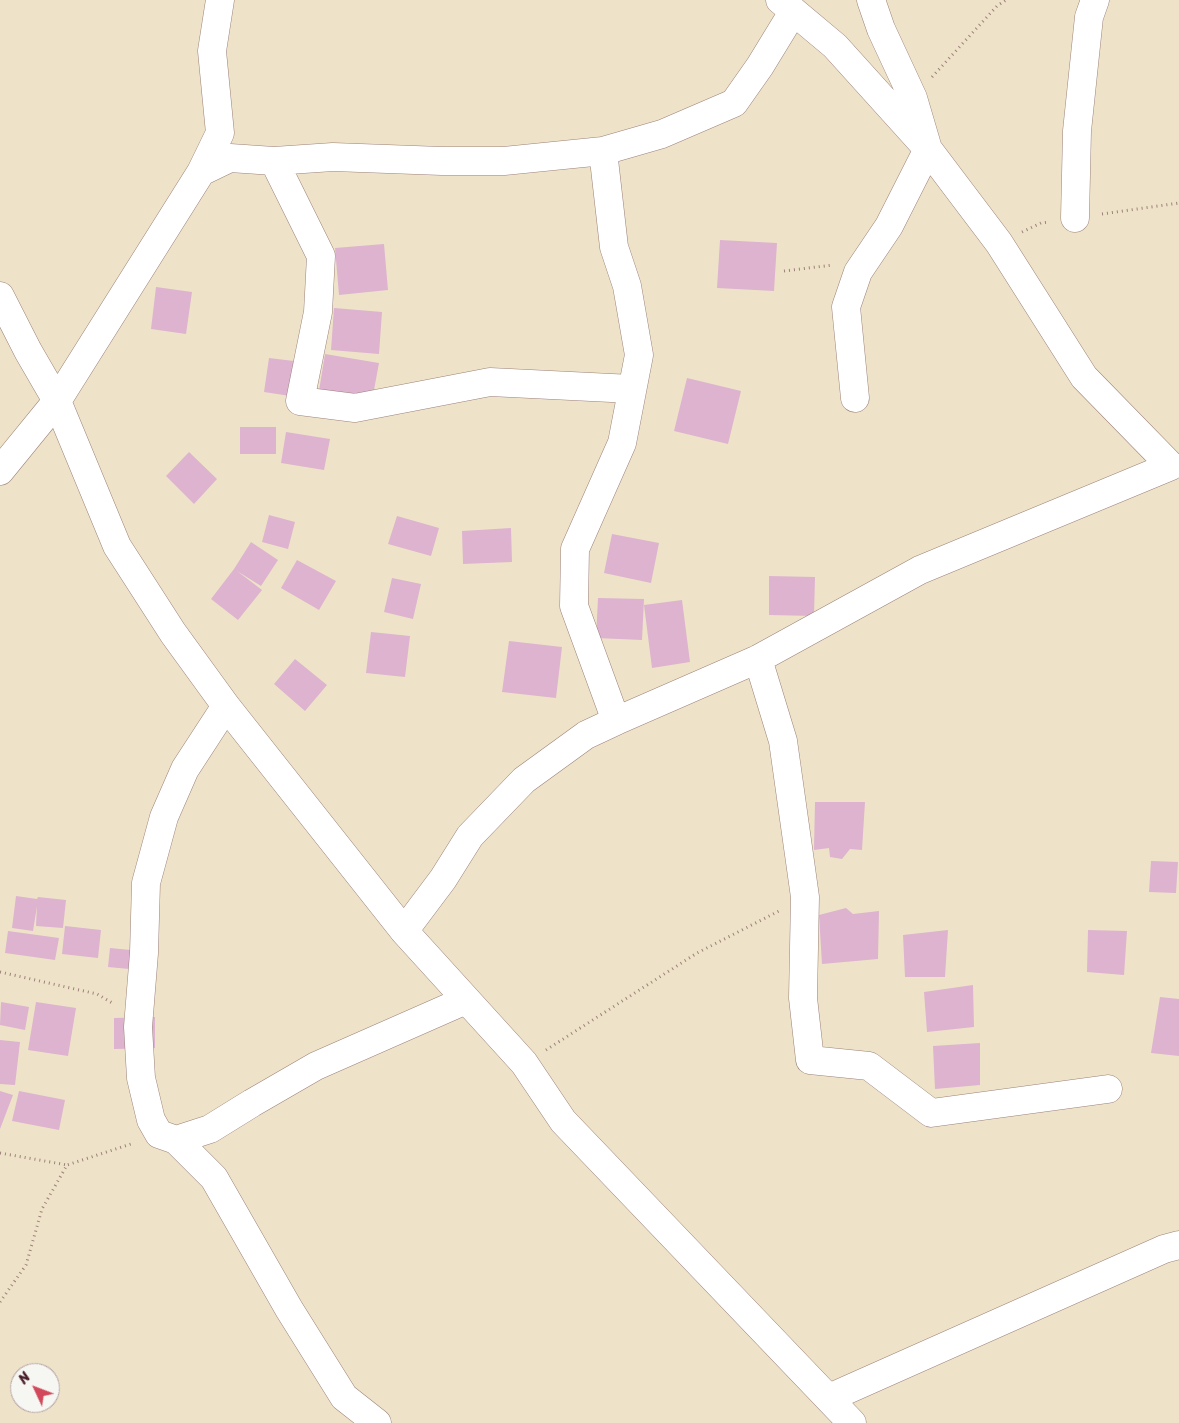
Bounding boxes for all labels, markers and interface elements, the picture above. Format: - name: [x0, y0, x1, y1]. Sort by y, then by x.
- north arrow: [10, 1363, 60, 1413]
- text: N: [12, 1366, 37, 1390]

